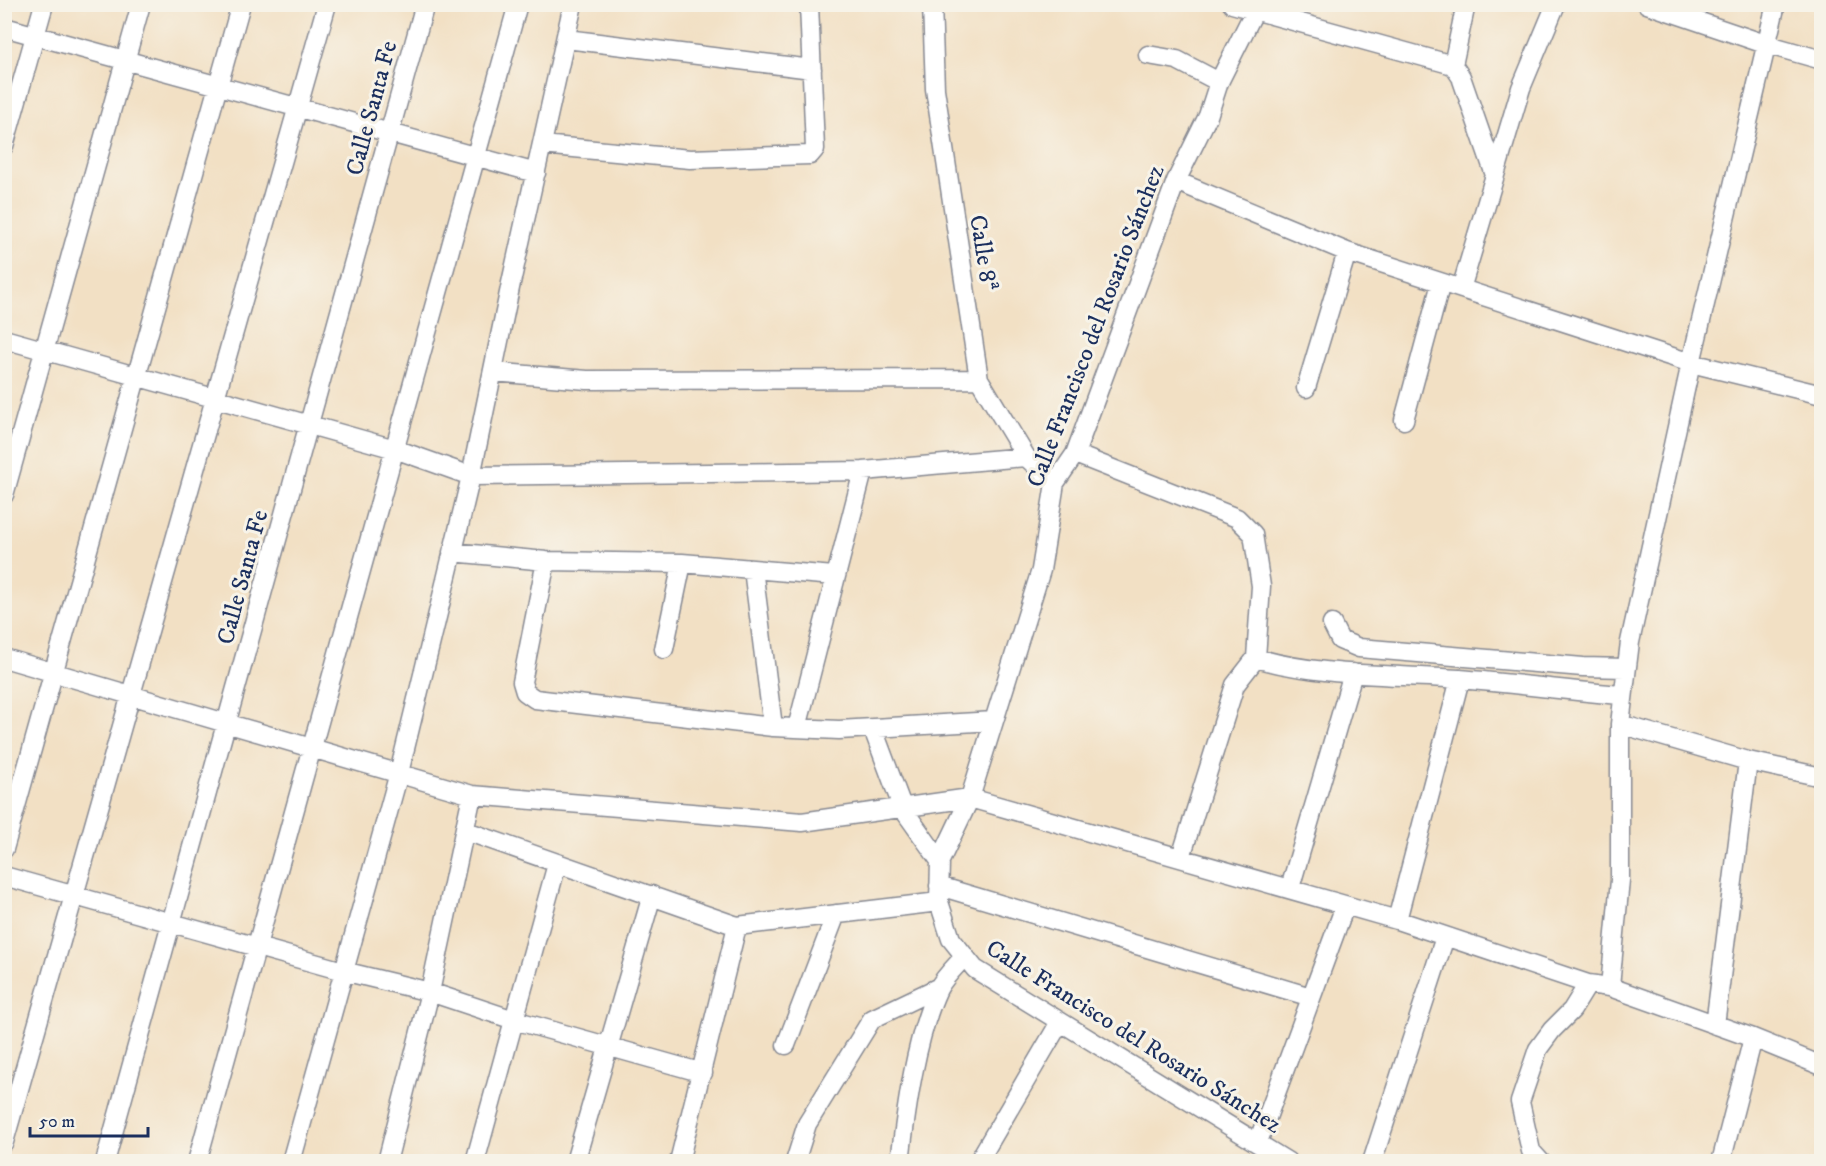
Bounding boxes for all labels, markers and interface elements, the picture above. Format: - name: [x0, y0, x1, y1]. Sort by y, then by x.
- street label: Calle Santa Fe: [340, 38, 404, 179]
- street label: Calle Francisco del Rosario Sánchez: [1021, 160, 1172, 492]
- street label: Calle 8ª: [962, 213, 1004, 293]
- street label: Calle Santa Fe: [211, 507, 275, 648]
- street label: Calle Francisco del Rosario Sánchez: [980, 933, 1287, 1141]
- scale bar: [30, 1100, 148, 1138]
- text: 50 m: [39, 1111, 75, 1133]

